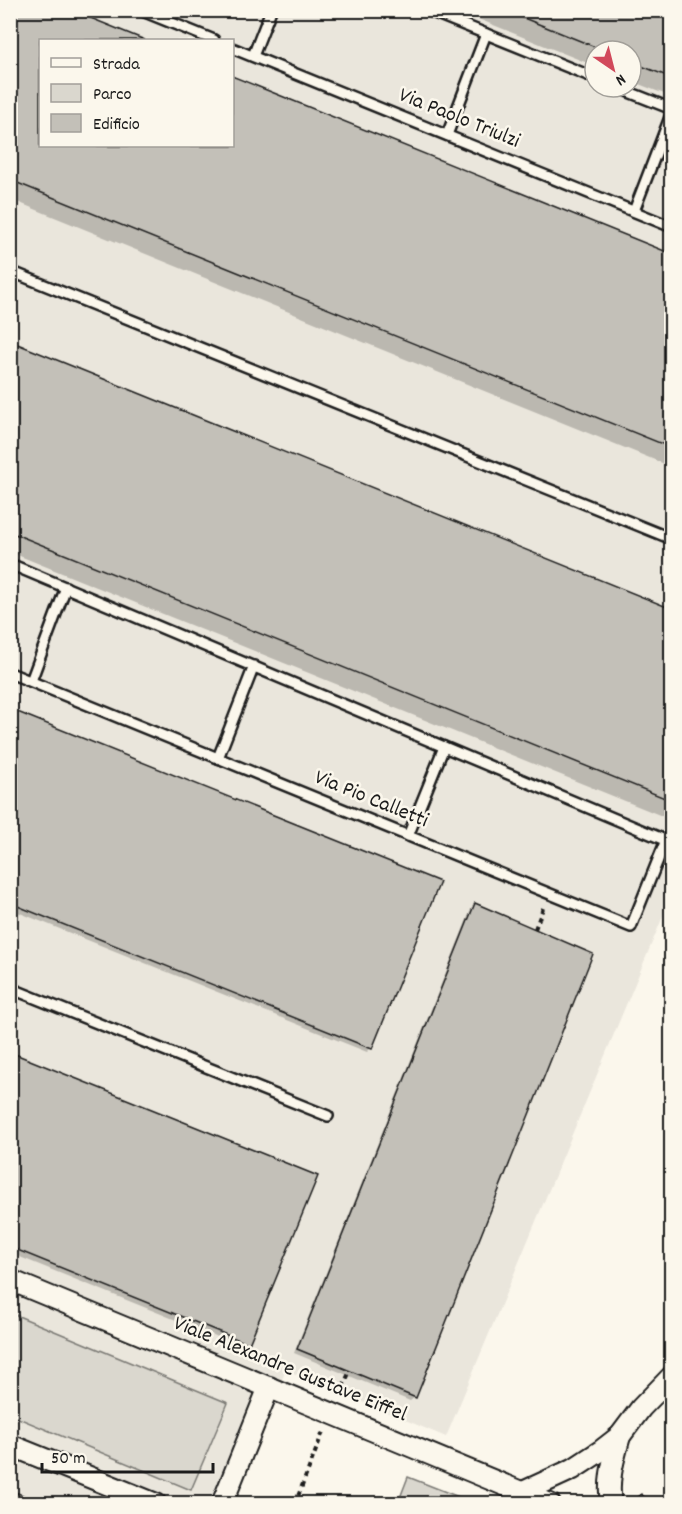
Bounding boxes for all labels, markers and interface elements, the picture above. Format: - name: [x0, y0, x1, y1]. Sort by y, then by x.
- legend: [39, 39, 234, 147]
- north arrow: [583, 39, 643, 99]
- text: Strada: [93, 53, 140, 78]
- text: N: [610, 68, 630, 91]
- street label: Via Paolo Triulzi: [394, 81, 524, 157]
- text: Parco: [93, 83, 132, 108]
- text: Edificio: [93, 113, 140, 138]
- street label: Via Pio Calletti: [309, 763, 433, 837]
- street label: Viale Alexandre Gustave Eiffel: [168, 1309, 412, 1431]
- scale bar: [42, 1436, 213, 1474]
- text: 50 m: [51, 1447, 86, 1472]

